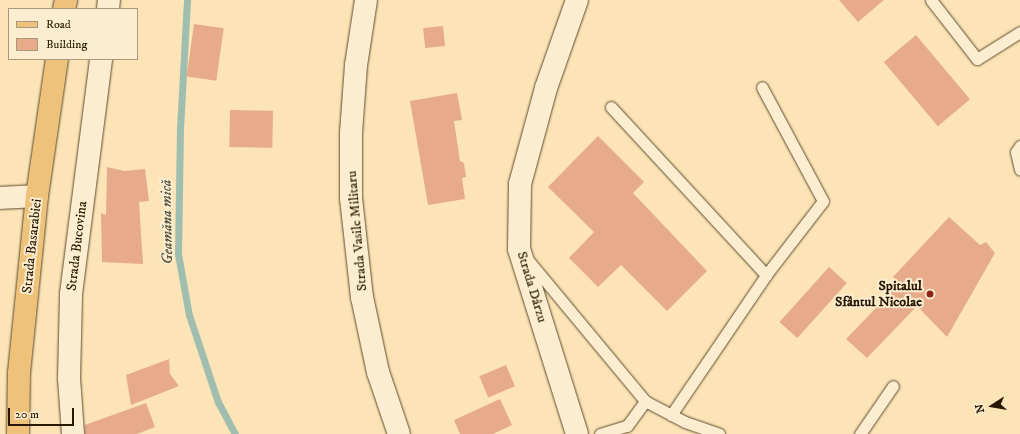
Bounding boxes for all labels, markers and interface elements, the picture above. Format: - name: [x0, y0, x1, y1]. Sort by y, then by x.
- legend: [8, 8, 138, 60]
- text: Road: [46, 17, 71, 32]
- text: Building: [46, 37, 87, 52]
- street label: Strada Vasile Militaru: [343, 170, 371, 292]
- water label: Geamăna mică: [157, 179, 177, 265]
- street label: Strada Basarabiei: [19, 198, 45, 294]
- street label: Strada Bucovina: [63, 200, 91, 292]
- street label: Strada Dârzu: [513, 249, 551, 325]
- place label: Spitalul Sfântul Nicolae: [835, 278, 922, 310]
- marker: Spitalul Sfântul Nicolae: [925, 289, 935, 299]
- north arrow: [972, 386, 1012, 426]
- scale bar: [10, 400, 76, 426]
- text: N: [972, 403, 988, 414]
- text: 20 m: [15, 407, 39, 422]

